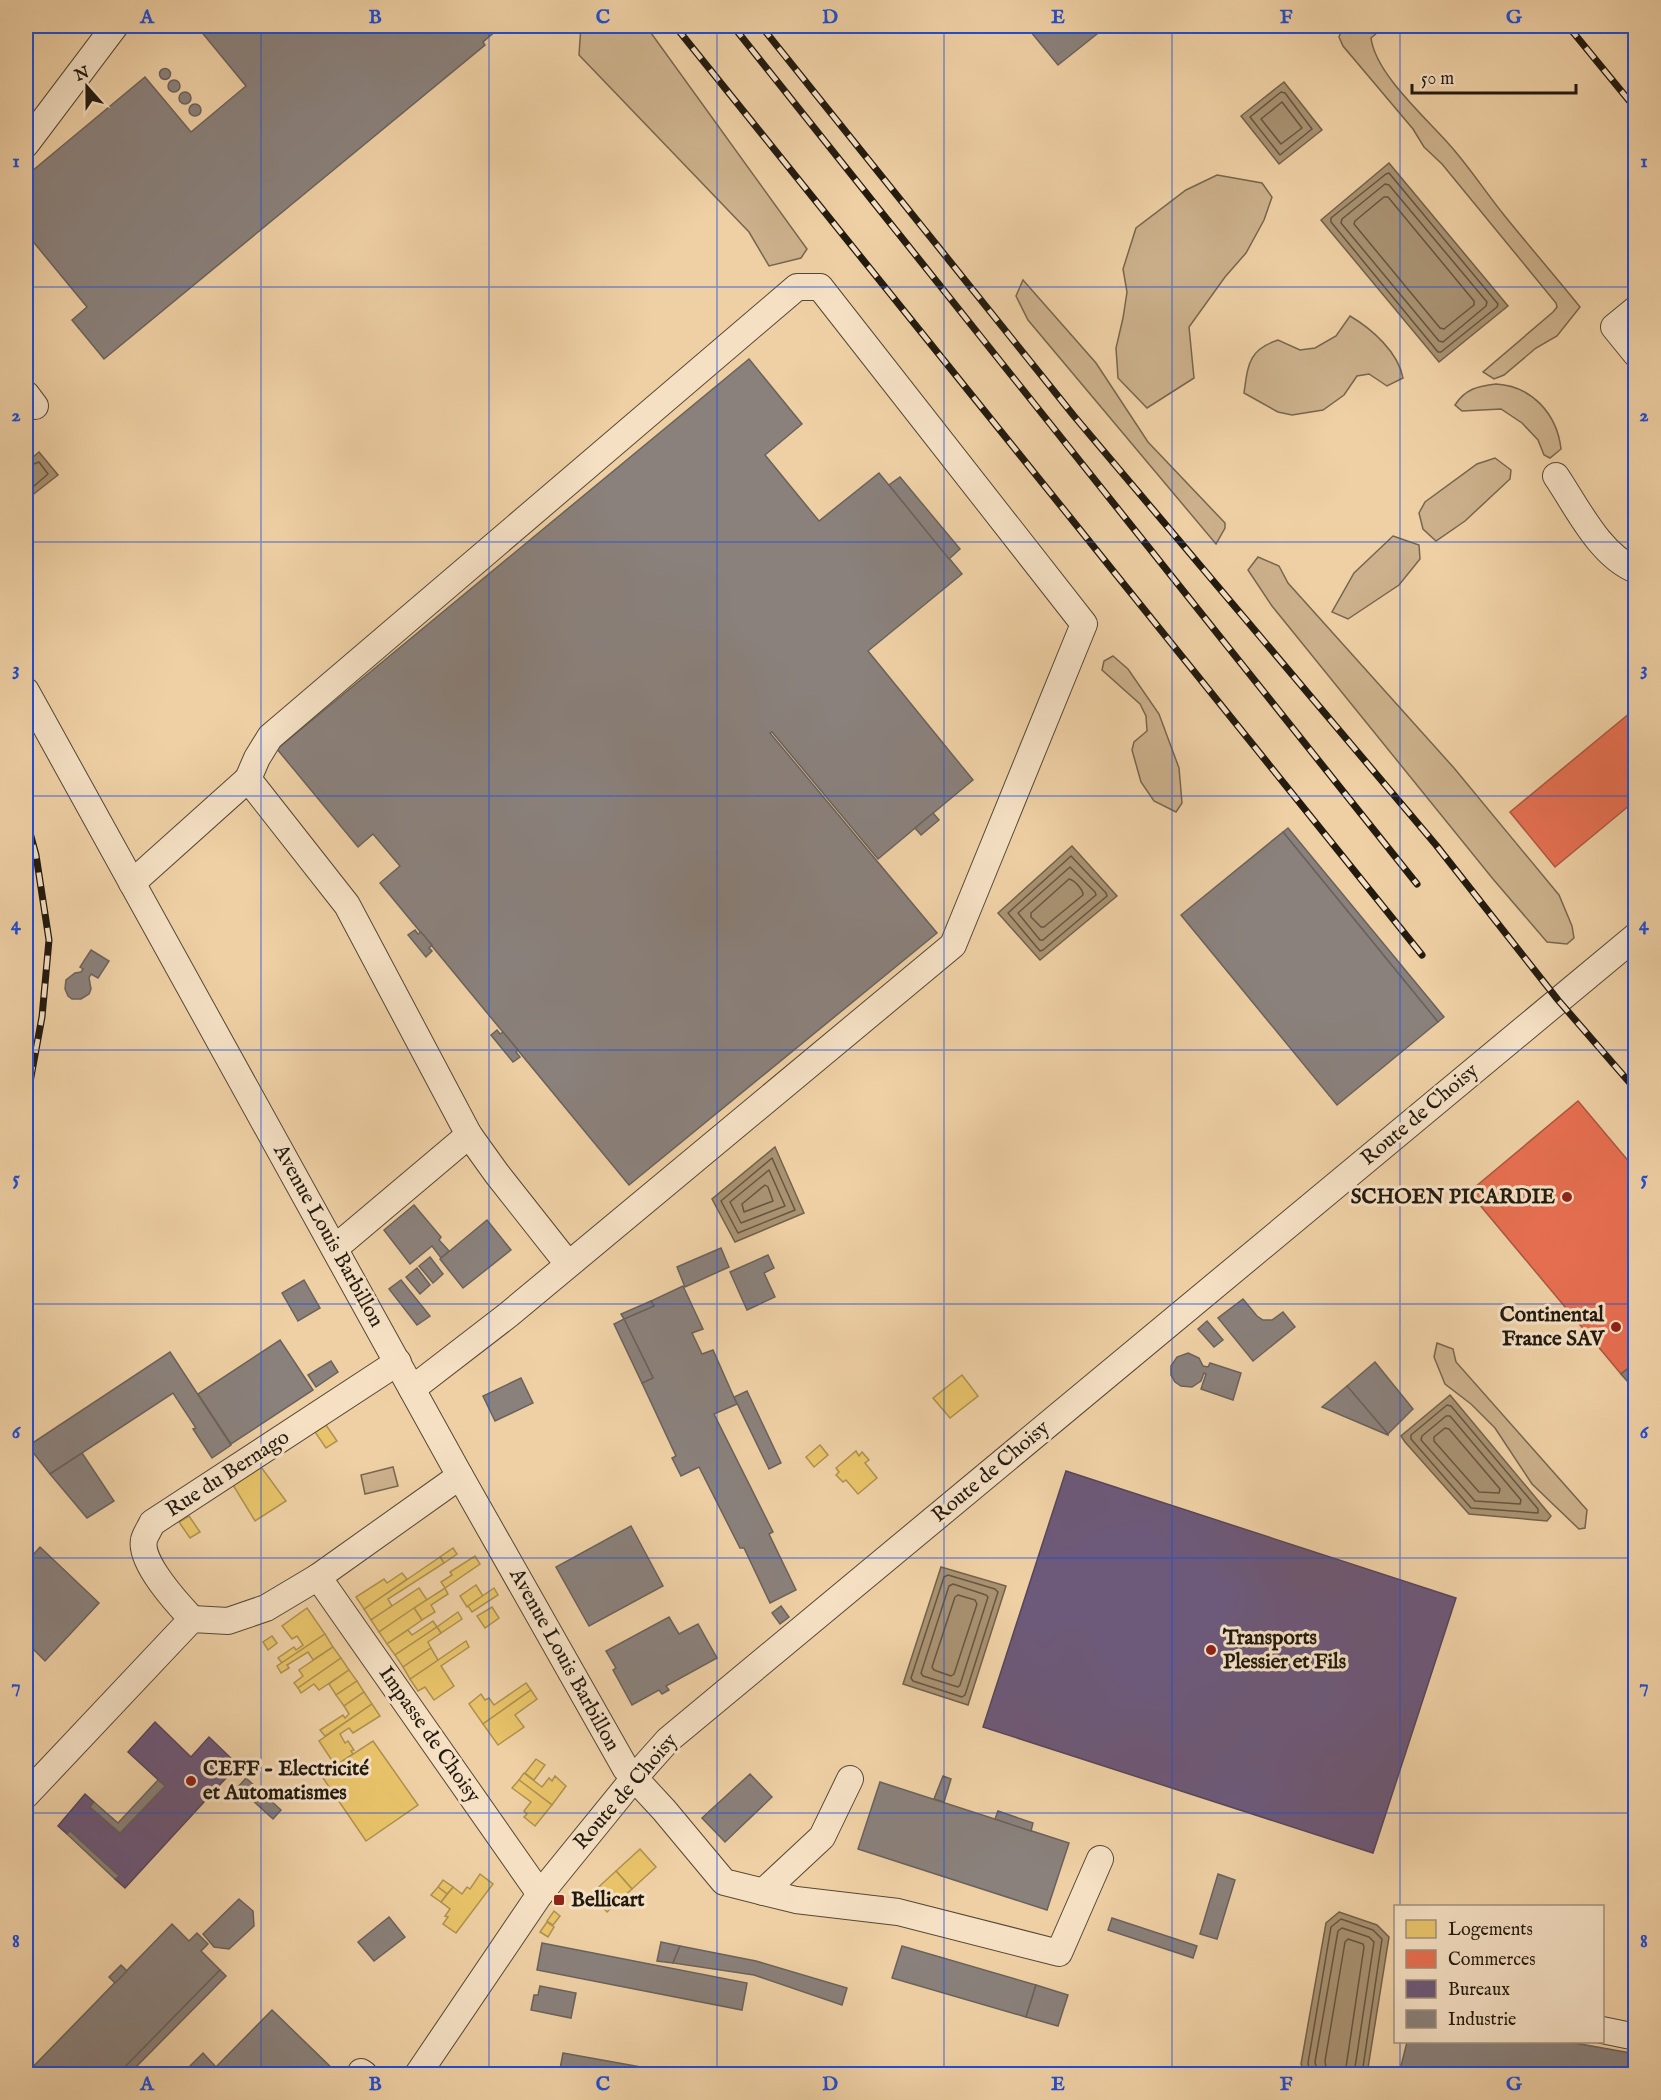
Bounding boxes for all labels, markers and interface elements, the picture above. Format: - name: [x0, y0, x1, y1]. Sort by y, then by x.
- text: A: [139, 5, 155, 30]
- text: B: [368, 5, 382, 30]
- text: C: [596, 5, 610, 30]
- text: D: [822, 5, 838, 30]
- text: E: [1051, 5, 1065, 30]
- text: F: [1280, 5, 1293, 30]
- text: G: [1506, 5, 1523, 30]
- north arrow: [57, 57, 117, 117]
- scale bar: [1412, 57, 1576, 95]
- text: N: [71, 63, 93, 87]
- text: 50 m: [1421, 68, 1454, 91]
- text: 1: [12, 149, 20, 174]
- text: 1: [1640, 149, 1648, 174]
- text: 2: [11, 403, 21, 428]
- text: 2: [1639, 403, 1649, 428]
- text: 3: [12, 657, 20, 682]
- text: 3: [1640, 657, 1648, 682]
- text: 4: [11, 912, 22, 937]
- text: 4: [1639, 912, 1650, 937]
- street label: Route de Choisy: [1356, 1057, 1485, 1172]
- street label: Avenue Louis Barbillon: [266, 1139, 389, 1332]
- text: 5: [12, 1166, 20, 1191]
- text: 5: [1640, 1166, 1648, 1191]
- place label: SCHOEN PICARDIE: [1351, 1184, 1555, 1211]
- marker: SCHOEN PICARDIE: [1560, 1190, 1574, 1204]
- place label: Continental France SAV: [1500, 1302, 1605, 1353]
- marker: Continental France SAV: [1609, 1320, 1623, 1334]
- street label: Route de Choisy: [927, 1414, 1056, 1529]
- text: 6: [12, 1420, 22, 1445]
- text: 6: [1640, 1420, 1650, 1445]
- street label: Rue du Bernago: [161, 1424, 295, 1524]
- street label: Avenue Louis Barbillon: [502, 1563, 625, 1756]
- place label: Transports Plessier et Fils: [1222, 1625, 1346, 1676]
- marker: Transports Plessier et Fils: [1204, 1643, 1218, 1657]
- street label: Impasse de Choisy: [372, 1661, 487, 1809]
- text: 7: [11, 1674, 21, 1699]
- text: 7: [1639, 1674, 1649, 1699]
- street label: Route de Choisy: [568, 1728, 684, 1856]
- place label: CEFF - Electricité et Automatismes: [203, 1756, 369, 1807]
- marker: CEFF - Electricité et Automatismes: [184, 1774, 198, 1788]
- place label: Bellicart: [571, 1887, 645, 1914]
- marker: Bellicart: [552, 1893, 566, 1907]
- legend: [1394, 1905, 1604, 2043]
- text: Logements: [1448, 1919, 1533, 1942]
- text: 8: [12, 1929, 20, 1954]
- text: 8: [1640, 1929, 1648, 1954]
- text: Commerces: [1448, 1949, 1536, 1972]
- text: Bureaux: [1448, 1979, 1510, 2002]
- text: Industrie: [1448, 2009, 1516, 2032]
- text: A: [139, 2072, 155, 2097]
- text: B: [368, 2072, 382, 2097]
- text: C: [596, 2072, 610, 2097]
- text: D: [822, 2072, 838, 2097]
- text: E: [1051, 2072, 1065, 2097]
- text: F: [1280, 2072, 1293, 2097]
- text: G: [1506, 2072, 1523, 2097]

